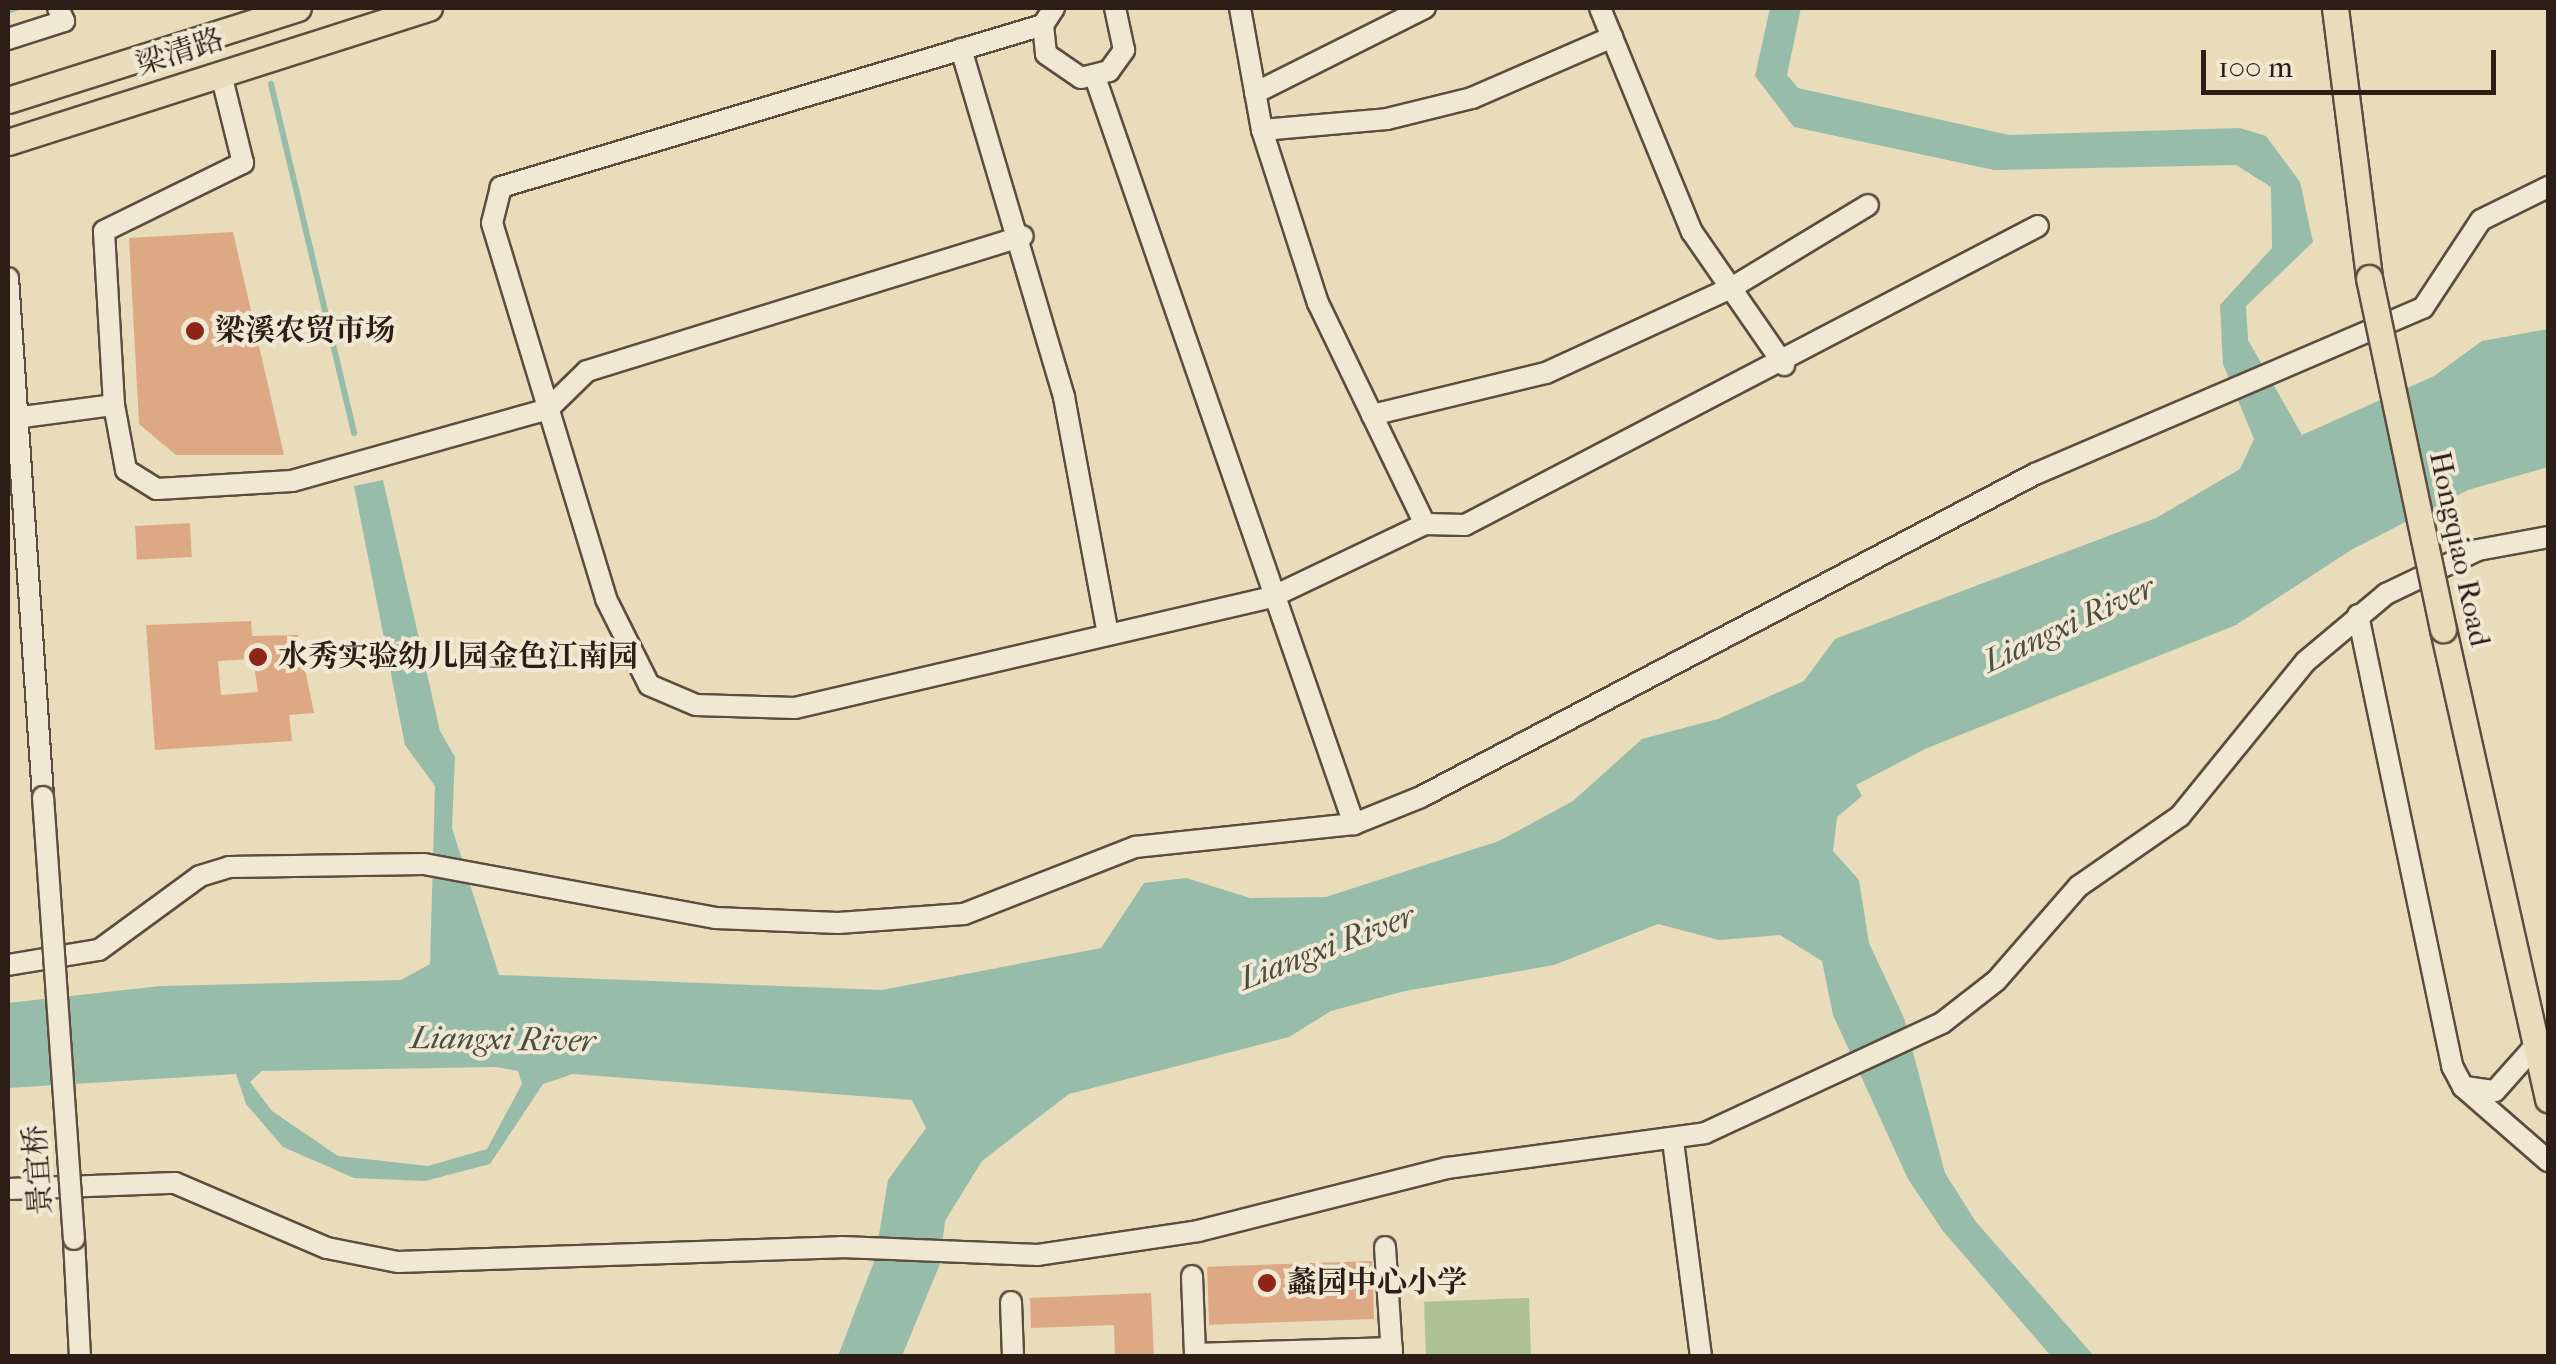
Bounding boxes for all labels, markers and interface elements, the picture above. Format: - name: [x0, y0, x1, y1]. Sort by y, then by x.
- street label: 梁清路: [132, 22, 228, 84]
- scale bar: [2206, 30, 2501, 92]
- text: 100 m: [2218, 50, 2293, 85]
- place label: 梁溪农贸市场: [215, 313, 395, 349]
- marker: 梁溪农贸市场: [184, 320, 206, 342]
- street label: Hongqiao Road: [2421, 448, 2497, 650]
- water label: Liangxi River: [1977, 569, 2161, 681]
- place label: 水秀实验幼儿园金色江南园: [278, 639, 638, 675]
- marker: 水秀实验幼儿园金色江南园: [247, 646, 269, 668]
- water label: Liangxi River: [1234, 897, 1420, 999]
- water label: Liangxi River: [410, 1019, 596, 1061]
- street label: 景宜桥: [18, 1124, 60, 1216]
- place label: 蠡园中心小学: [1287, 1265, 1467, 1301]
- marker: 蠡园中心小学: [1256, 1272, 1278, 1294]

